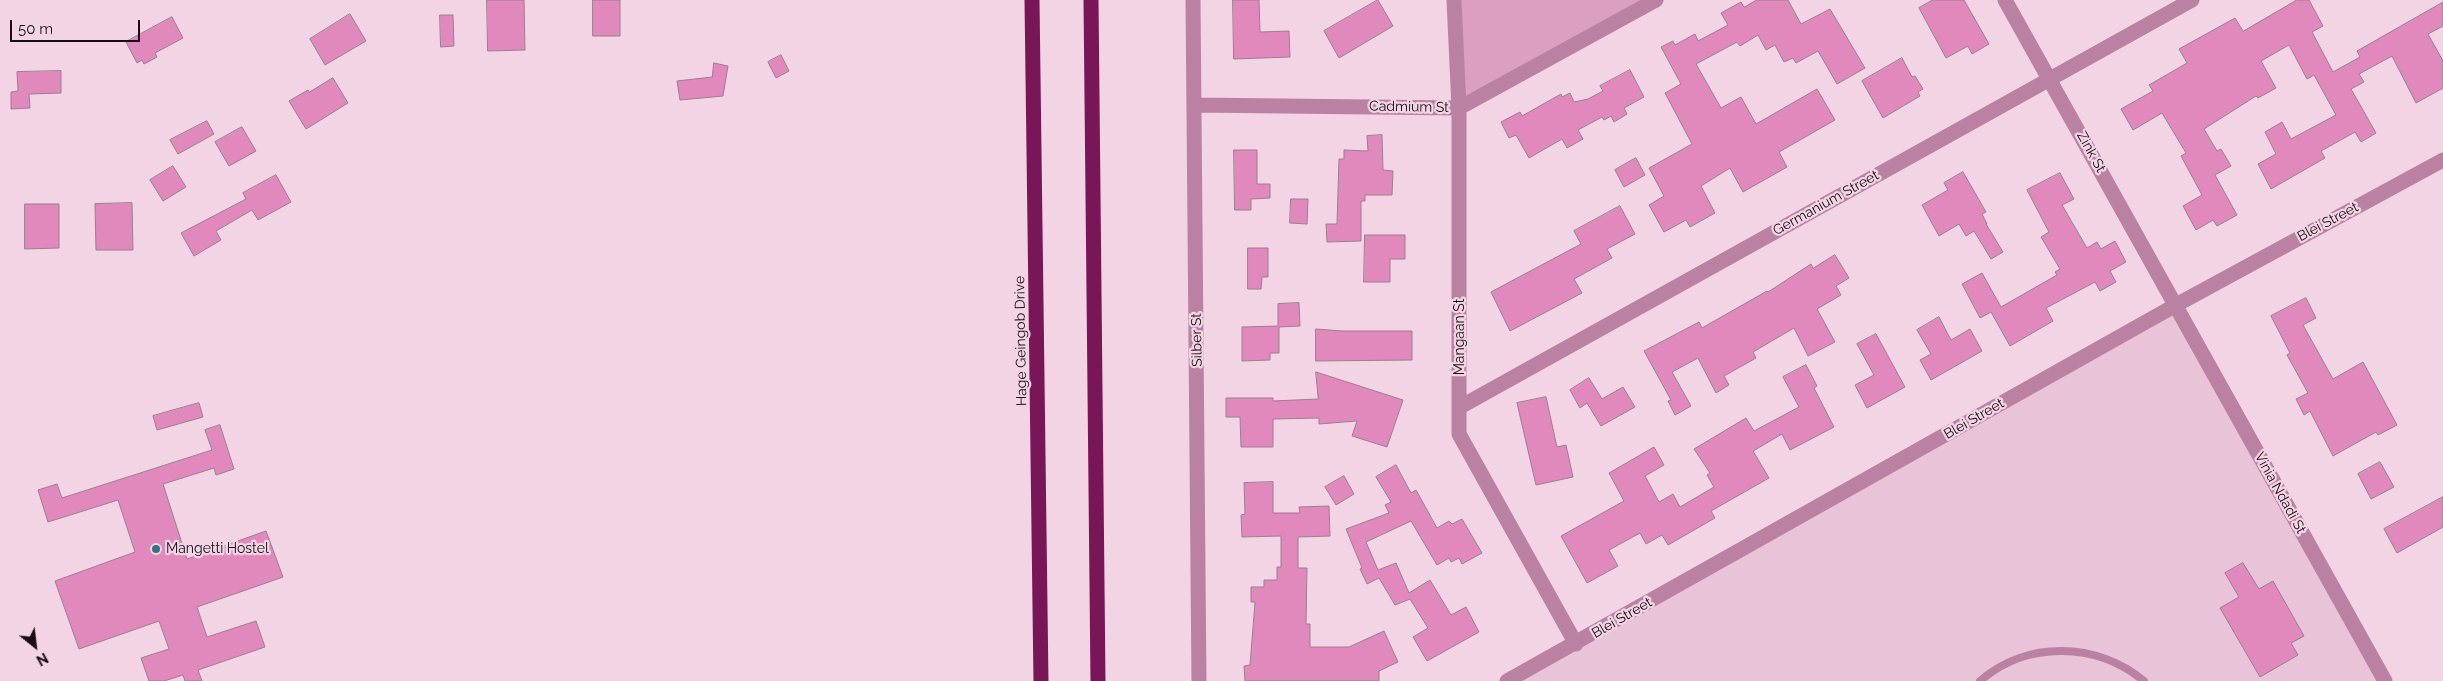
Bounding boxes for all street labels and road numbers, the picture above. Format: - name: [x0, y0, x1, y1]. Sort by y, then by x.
- street label: Cadmium St: [1369, 98, 1449, 116]
- street label: Zink St: [2073, 129, 2109, 175]
- street label: Germanium Street: [1770, 167, 1882, 239]
- street label: Blei Street: [2295, 199, 2361, 245]
- street label: Hage Geingob Drive: [1011, 276, 1031, 406]
- street label: Mangaan St: [1452, 299, 1468, 375]
- street label: Silber St: [1188, 313, 1206, 367]
- street label: Blei Street: [1941, 395, 2007, 443]
- street label: Vinia Ndadi St: [2251, 449, 2309, 537]
- street label: Blei Street: [1589, 594, 1655, 642]

